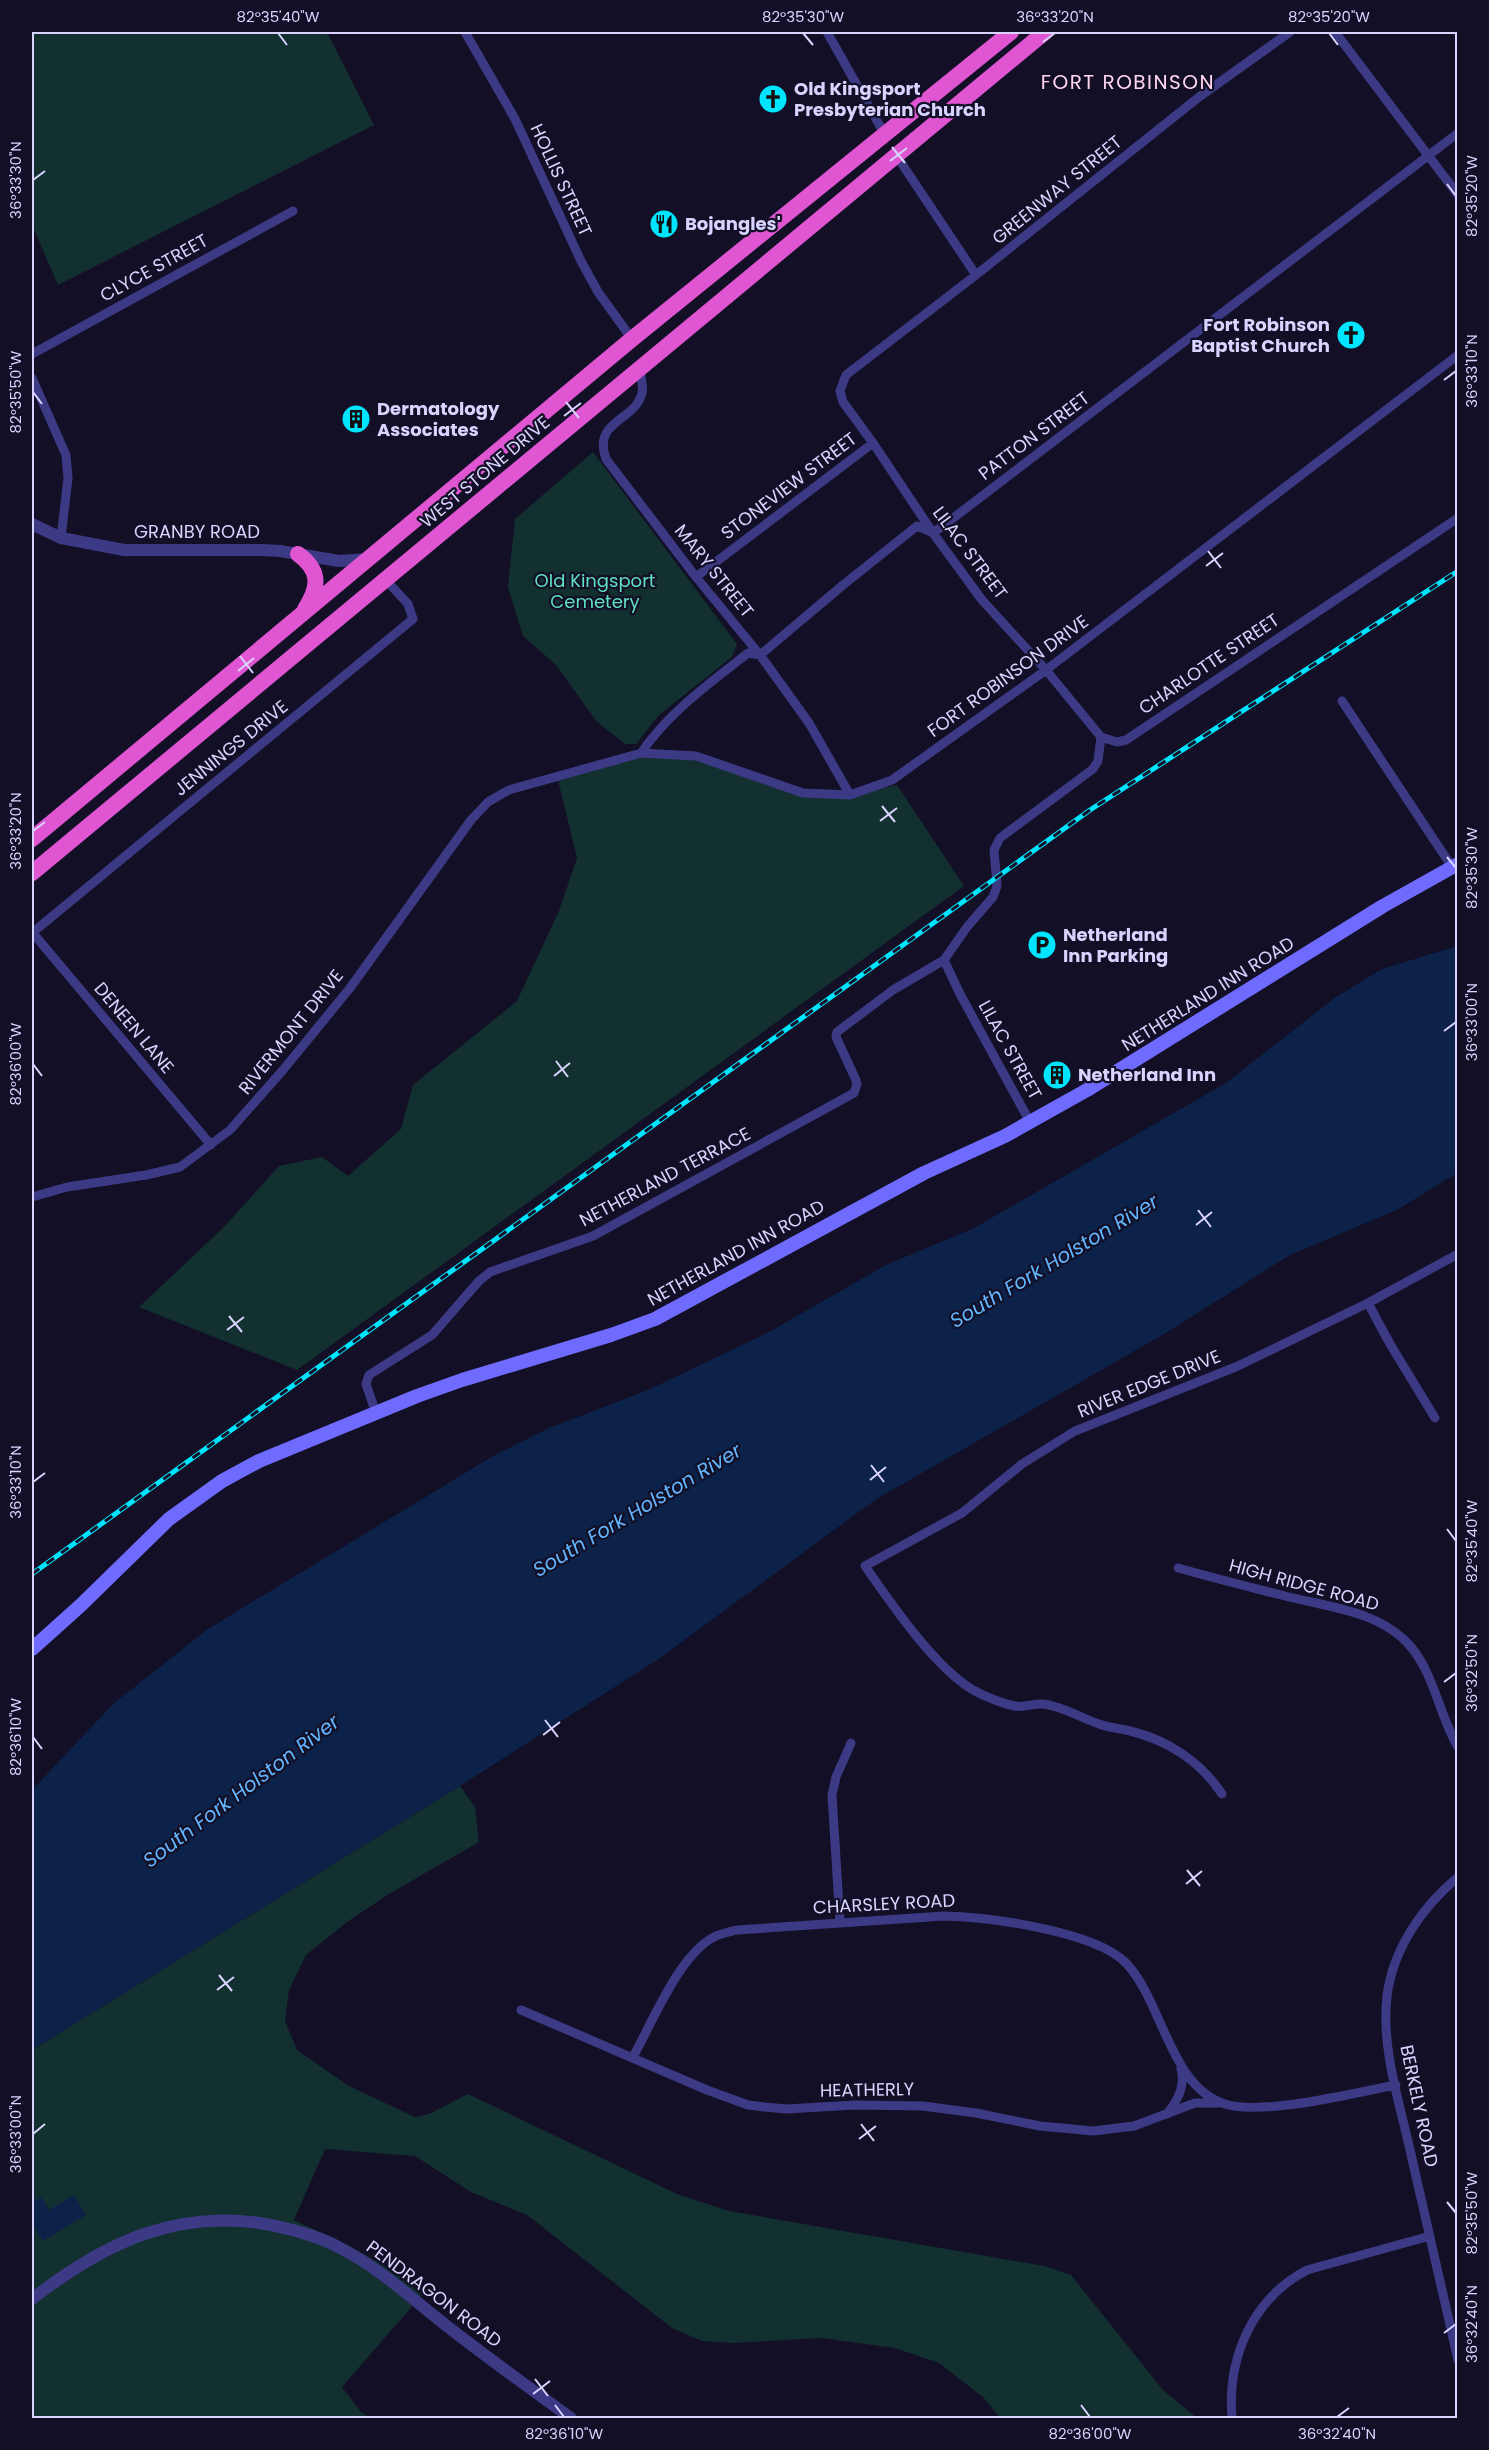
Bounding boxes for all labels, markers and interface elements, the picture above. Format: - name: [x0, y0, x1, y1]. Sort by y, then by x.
- text: 82°35'40"W: [237, 6, 320, 27]
- text: 82°35'30"W: [762, 6, 844, 27]
- text: 36°33'20"N: [1016, 6, 1094, 27]
- text: 82°35'20"W: [1288, 6, 1370, 27]
- district label: FORT ROBINSON: [1041, 68, 1215, 96]
- place label: Old Kingsport Presbyterian Church: [794, 76, 986, 122]
- church icon: Old Kingsport Presbyterian Church: [757, 83, 789, 115]
- street label: HOLLIS STREET: [524, 119, 599, 240]
- street label: GREENWAY STREET: [986, 129, 1127, 250]
- text: 36°33'30"N: [5, 141, 26, 219]
- text: 82°35'20"W: [1461, 155, 1482, 237]
- restaurant icon: Bojangles': [648, 208, 680, 240]
- place label: Bojangles': [685, 211, 781, 236]
- street label: CLYCE STREET: [95, 228, 212, 307]
- place label: Fort Robinson Baptist Church: [1191, 312, 1330, 358]
- church icon: Fort Robinson Baptist Church: [1335, 319, 1367, 351]
- text: 36°33'10"N: [1461, 334, 1482, 408]
- text: 82°35'50"W: [5, 350, 26, 433]
- street label: PATTON STREET: [973, 385, 1095, 486]
- place label: Dermatology Associates: [377, 396, 500, 442]
- building icon: Dermatology Associates: [340, 403, 372, 435]
- street label: WEST STONE DRIVE: [414, 410, 555, 533]
- street label: STONEVIEW STREET: [716, 426, 862, 545]
- street label: LILAC STREET: [927, 501, 1014, 604]
- street label: GRANBY ROAD: [134, 519, 260, 544]
- street label: MARY STREET: [669, 519, 760, 623]
- park label: Old Kingsport Cemetery: [535, 568, 655, 614]
- street label: CHARLOTTE STREET: [1134, 607, 1284, 720]
- street label: FORT ROBINSON DRIVE: [922, 609, 1093, 743]
- street label: JENNINGS DRIVE: [168, 694, 293, 801]
- text: 36°33'20"N: [5, 792, 26, 870]
- text: 82°35'30"W: [1461, 827, 1482, 909]
- place label: Netherland Inn Parking: [1063, 922, 1168, 968]
- parking icon: Netherland Inn Parking: [1026, 929, 1058, 961]
- street label: NETHERLAND INN ROAD: [1117, 930, 1299, 1057]
- street label: RIVERMONT DRIVE: [232, 964, 349, 1099]
- street label: DENEEN LANE: [89, 977, 180, 1079]
- text: 36°33'00"N: [1461, 983, 1482, 1061]
- street label: LILAC STREET: [973, 995, 1048, 1104]
- text: 82°36'00"W: [5, 1022, 26, 1105]
- building icon: Netherland Inn: [1041, 1059, 1073, 1091]
- place label: Netherland Inn: [1078, 1062, 1216, 1087]
- street label: NETHERLAND TERRACE: [575, 1121, 755, 1232]
- water label: South Fork Holston River: [944, 1187, 1164, 1335]
- street label: NETHERLAND INN ROAD: [643, 1193, 829, 1312]
- street label: RIVER EDGE DRIVE: [1074, 1343, 1224, 1424]
- water label: South Fork Holston River: [527, 1436, 747, 1584]
- text: 36°33'10"N: [5, 1445, 26, 1519]
- text: 82°35'40"W: [1461, 1499, 1482, 1582]
- street label: HIGH RIDGE ROAD: [1226, 1552, 1382, 1617]
- text: 36°32'50"N: [1461, 1634, 1482, 1712]
- text: 82°36'10"W: [5, 1698, 26, 1776]
- water label: South Fork Holston River: [137, 1708, 345, 1874]
- street label: CHARSLEY ROAD: [812, 1887, 956, 1920]
- street label: BERKELY ROAD: [1394, 2043, 1445, 2169]
- street label: HEATHERLY: [820, 2076, 915, 2103]
- text: 36°33'00"N: [5, 2095, 26, 2173]
- text: 82°35'50"W: [1461, 2171, 1482, 2254]
- street label: PENDRAGON ROAD: [361, 2234, 507, 2353]
- text: 36°32'40"N: [1461, 2285, 1482, 2363]
- text: 82°36'10"W: [525, 2423, 603, 2444]
- text: 82°36'00"W: [1049, 2423, 1132, 2444]
- text: 36°32'40"N: [1298, 2423, 1376, 2444]

